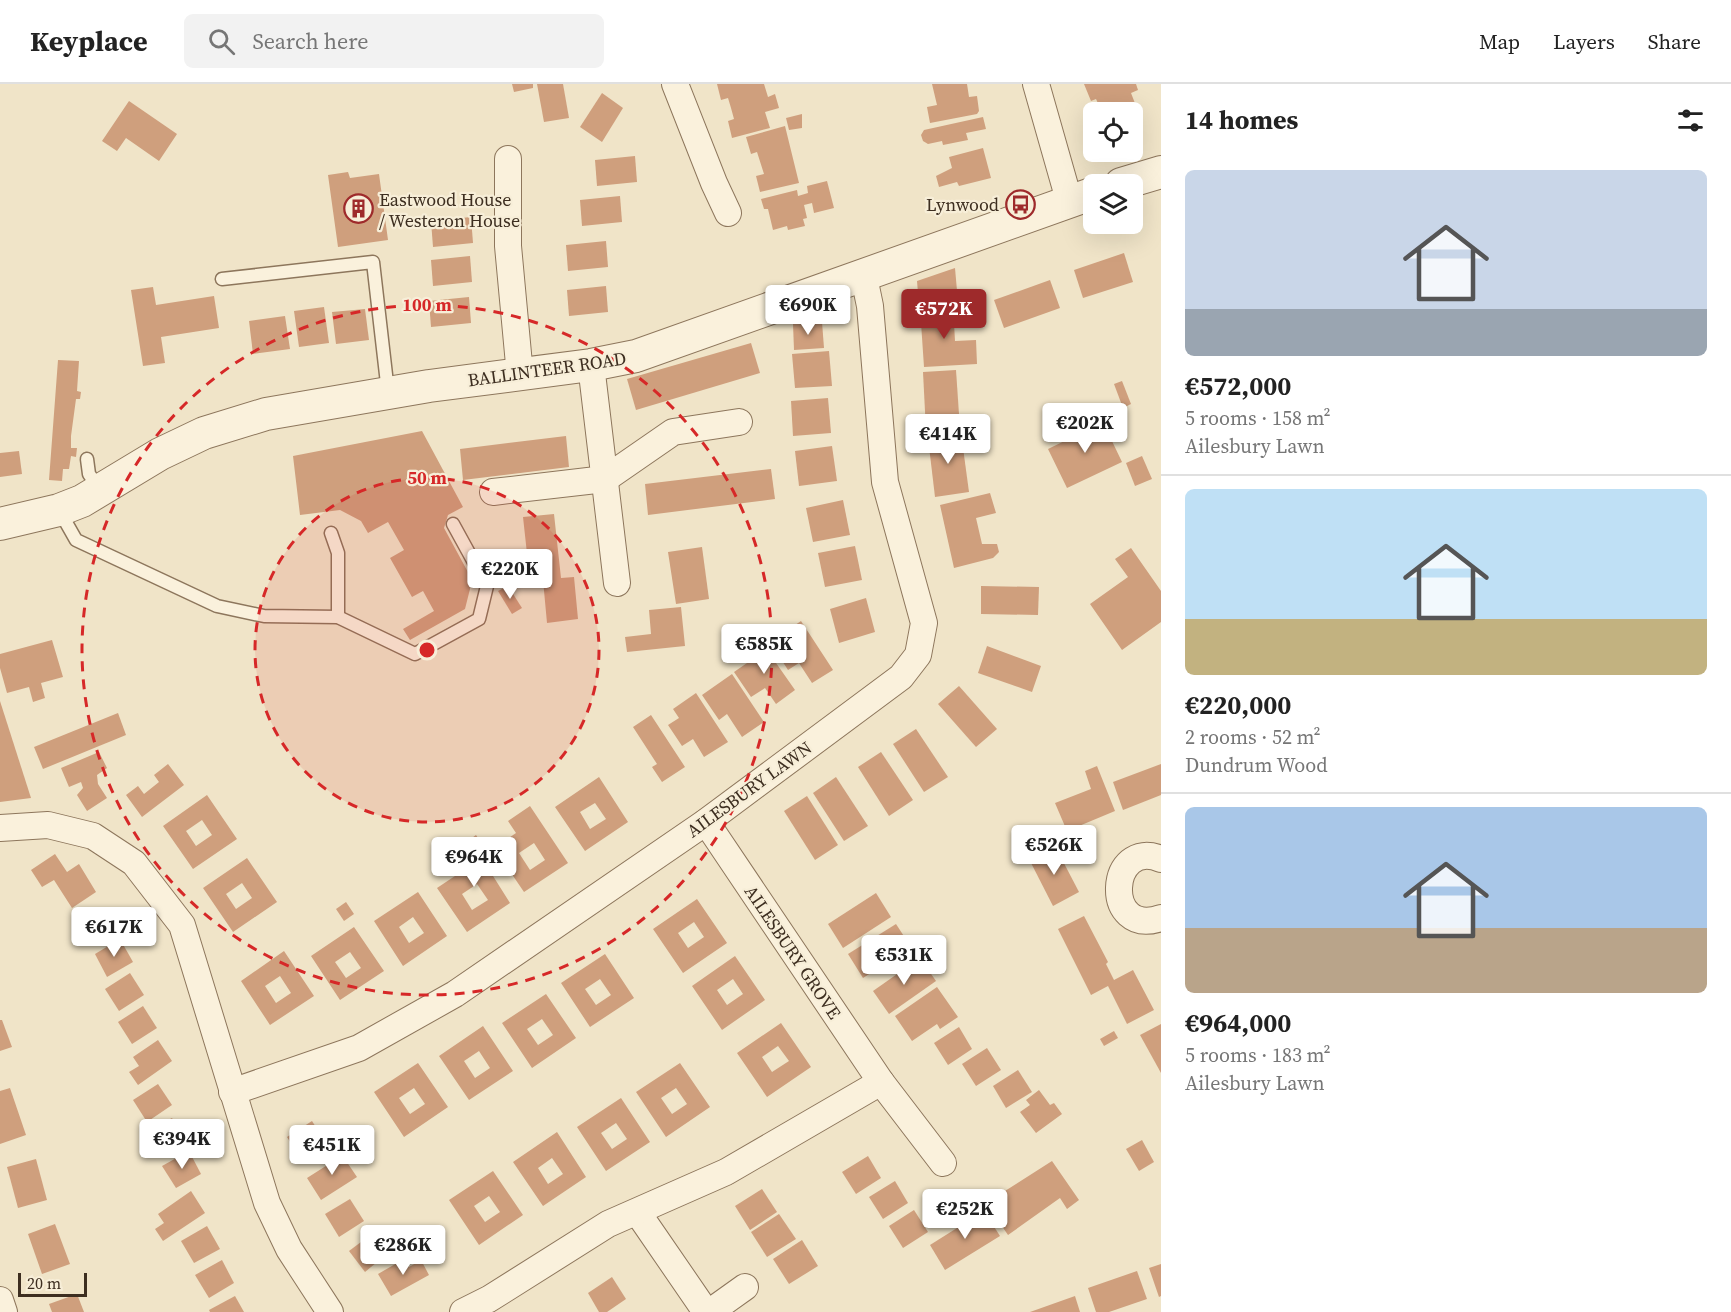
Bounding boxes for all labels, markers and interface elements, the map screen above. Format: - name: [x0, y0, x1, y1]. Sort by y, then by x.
- search box: [184, 14, 604, 68]
- text: Keyplace: [30, 22, 148, 60]
- icon: search: [205, 25, 238, 58]
- text: Search here: [253, 26, 369, 56]
- text: Map: [1479, 27, 1520, 56]
- text: Layers: [1553, 27, 1615, 56]
- text: Share: [1648, 27, 1701, 56]
- map controls: [1083, 102, 1143, 234]
- button: locate: [1083, 102, 1143, 162]
- text: 14 homes: [1185, 102, 1298, 138]
- icon: filters: [1674, 104, 1707, 137]
- button: layers: [1083, 174, 1143, 234]
- place label: Eastwood House / Westeron House: [379, 187, 520, 233]
- bus stop icon: Lynwood: [1004, 188, 1036, 220]
- place label: Lynwood: [926, 192, 999, 217]
- building icon: Eastwood House / Westeron House: [342, 193, 374, 225]
- icon: home: [1392, 209, 1500, 317]
- pin: €690K: [766, 285, 850, 336]
- pin: €572K: [902, 289, 986, 340]
- text: €690K: [779, 290, 837, 318]
- text: 100 m: [402, 292, 452, 317]
- text: €572K: [915, 294, 973, 322]
- street label: BALLINTEER ROAD: [466, 346, 628, 392]
- text: €572,000: [1185, 368, 1291, 404]
- pin: €202K: [1043, 403, 1127, 454]
- text: 5 rooms · 158 m²: [1185, 404, 1331, 432]
- text: €202K: [1056, 408, 1114, 436]
- pin: €414K: [906, 414, 990, 465]
- text: €414K: [919, 419, 977, 447]
- text: Ailesbury Lawn: [1185, 432, 1325, 460]
- text: 50 m: [407, 465, 447, 490]
- icon: home: [1392, 528, 1500, 636]
- pin: €220K: [468, 549, 552, 600]
- text: €220K: [481, 554, 539, 582]
- pin: €585K: [722, 624, 806, 675]
- text: €585K: [735, 629, 793, 657]
- centre of rings: [417, 640, 437, 660]
- text: €220,000: [1185, 687, 1291, 723]
- text: 2 rooms · 52 m²: [1185, 723, 1321, 751]
- street label: AILESBURY LAWN: [681, 735, 817, 843]
- text: Dundrum Wood: [1185, 751, 1328, 779]
- pin: €526K: [1012, 825, 1096, 876]
- text: €526K: [1025, 830, 1083, 858]
- pin: €964K: [432, 837, 516, 888]
- text: €964K: [445, 842, 503, 870]
- icon: home: [1392, 846, 1500, 954]
- street label: AILESBURY GROVE: [739, 880, 847, 1024]
- pin: €617K: [72, 907, 156, 958]
- text: €617K: [85, 912, 143, 940]
- pin: €531K: [862, 935, 946, 986]
- text: €531K: [875, 940, 933, 968]
- text: €964,000: [1185, 1005, 1291, 1041]
- text: 5 rooms · 183 m²: [1185, 1041, 1331, 1069]
- text: Ailesbury Lawn: [1185, 1069, 1325, 1097]
- pin: €394K: [140, 1119, 224, 1170]
- text: €394K: [153, 1124, 211, 1152]
- pin: €451K: [290, 1125, 374, 1176]
- text: €451K: [303, 1130, 361, 1158]
- pin: €252K: [923, 1189, 1007, 1240]
- text: €252K: [936, 1194, 994, 1222]
- pin: €286K: [361, 1225, 445, 1276]
- text: €286K: [374, 1230, 432, 1258]
- scale bar: [18, 1270, 87, 1298]
- text: 20 m: [27, 1272, 61, 1294]

